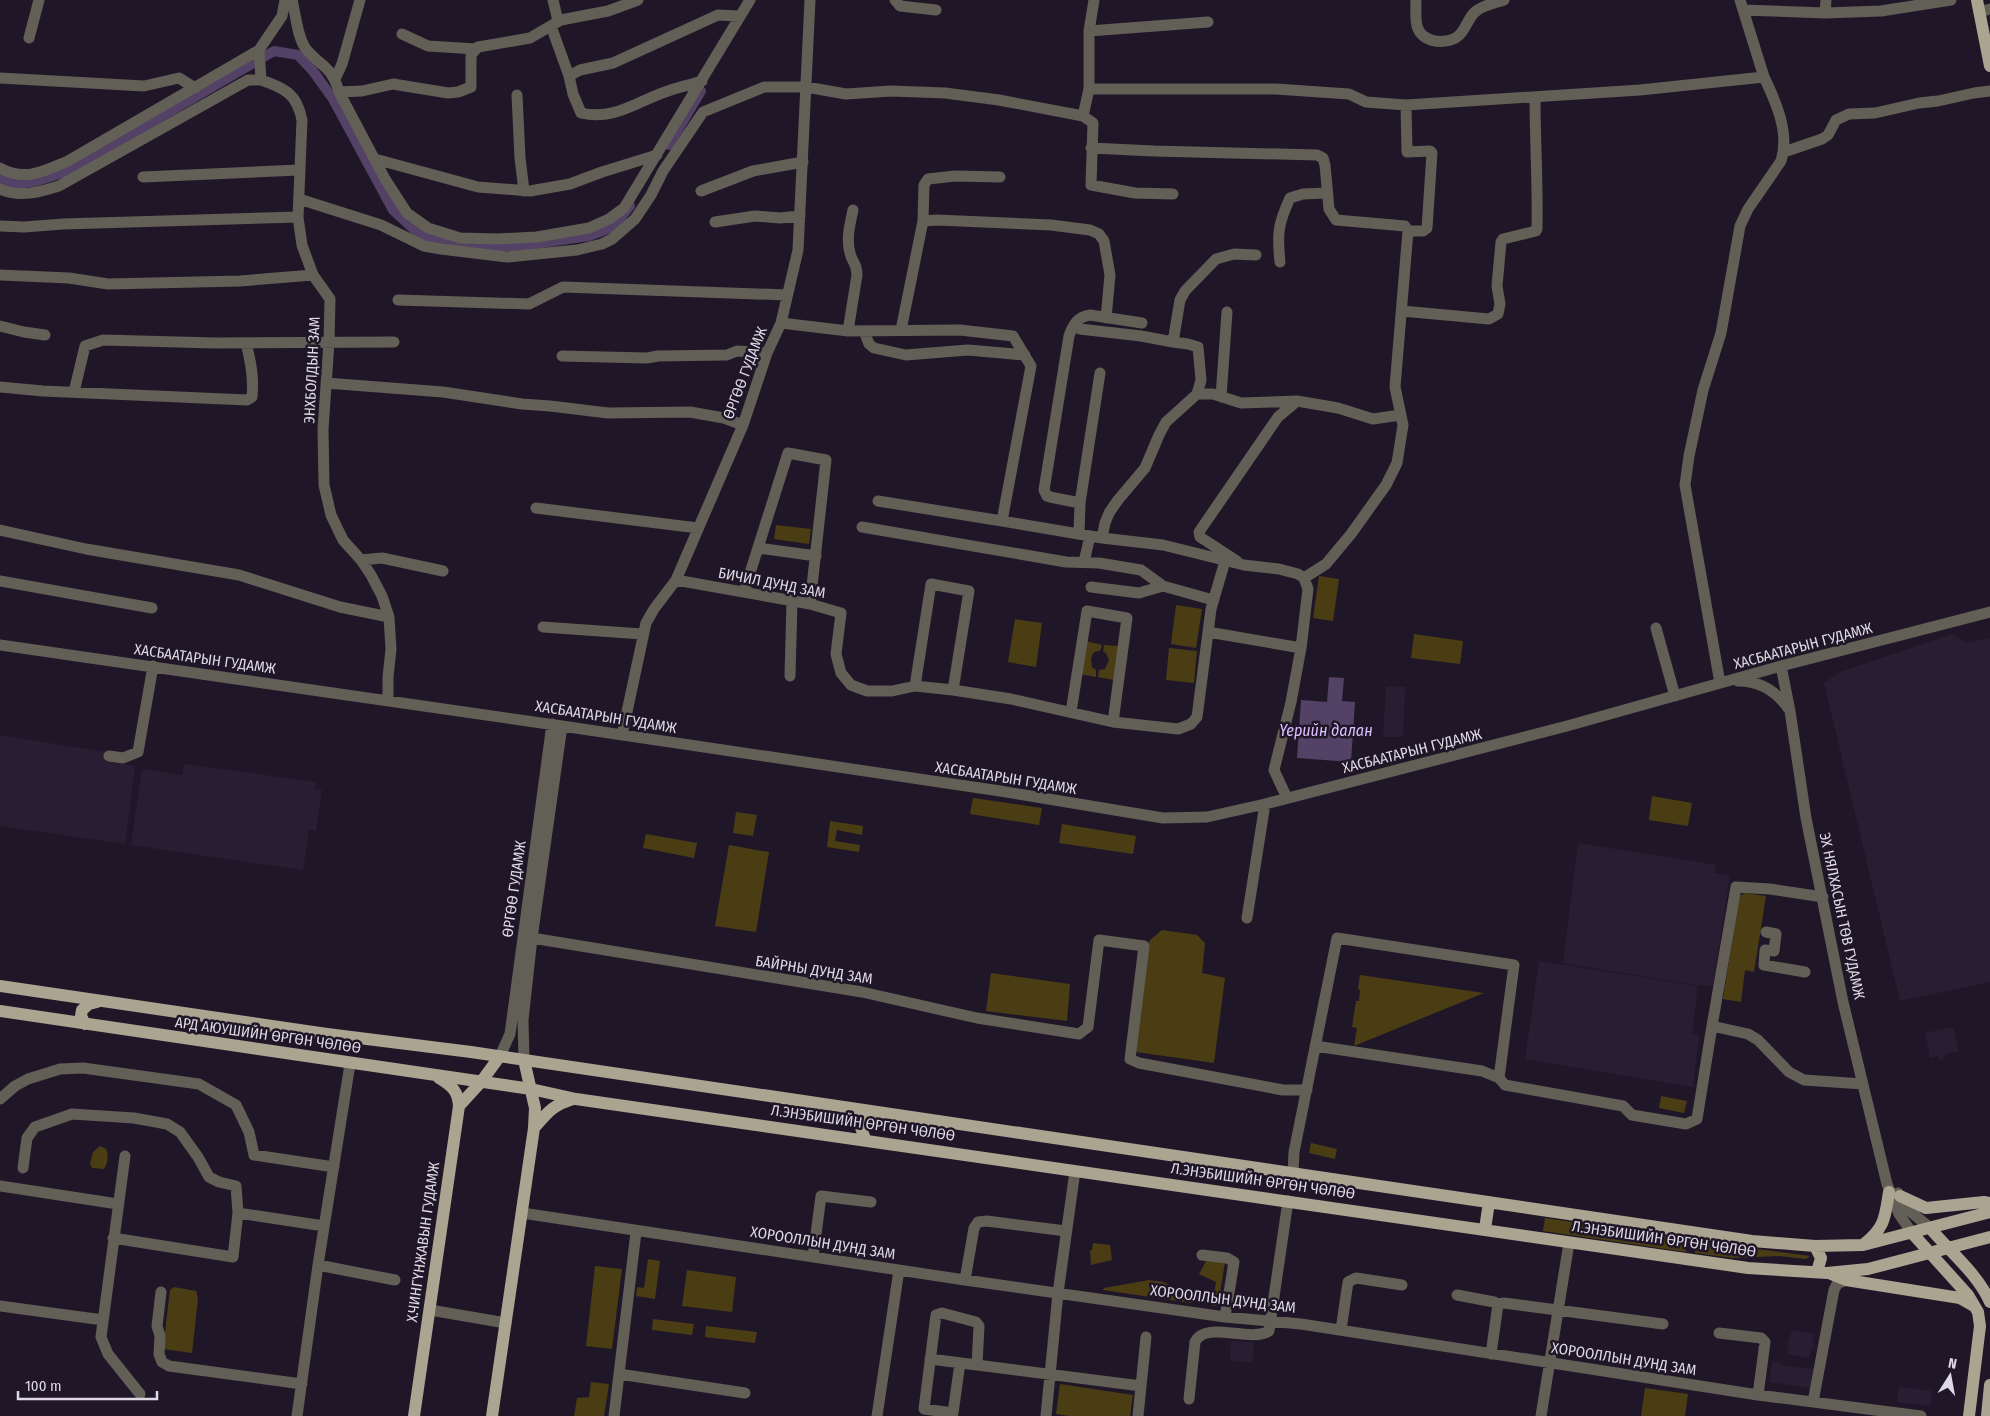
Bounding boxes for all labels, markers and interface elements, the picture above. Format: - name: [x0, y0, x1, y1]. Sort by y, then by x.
- street label: ЭНХБОЛДЫН ЗАМ: [300, 316, 324, 424]
- street label: ӨРГӨӨ ГУДАМЖ: [719, 323, 771, 422]
- street label: БИЧИЛ ДУНД ЗАМ: [717, 564, 827, 602]
- street label: ХАСБААТАРЫН ГУДАМЖ: [1732, 619, 1875, 673]
- street label: ХАСБААТАРЫН ГУДАМЖ: [133, 640, 278, 678]
- street label: ХАСБААТАРЫН ГУДАМЖ: [534, 697, 679, 737]
- water label: Үерийн далан: [1279, 721, 1373, 740]
- street label: ХАСБААТАРЫН ГУДАМЖ: [1340, 725, 1484, 777]
- street label: ХАСБААТАРЫН ГУДАМЖ: [934, 758, 1079, 798]
- street label: ЭХ НЯЛХАСЫН ТӨВ ГУДАМЖ: [1816, 831, 1869, 1002]
- street label: ӨРГӨӨ ГУДАМЖ: [498, 839, 530, 939]
- street label: БАЙРНЫ ДУНД ЗАМ: [754, 952, 874, 988]
- street label: АРД АЮУШИЙН ӨРГӨН ЧӨЛӨӨ: [174, 1013, 362, 1057]
- street label: Л.ЭНЭБИШИЙН ӨРГӨН ЧӨЛӨӨ: [770, 1101, 956, 1145]
- street label: Л.ЭНЭБИШИЙН ӨРГӨН ЧӨЛӨӨ: [1170, 1159, 1356, 1203]
- street label: Х.ЧИНГҮНЖАВЫН ГУДАМЖ: [403, 1160, 443, 1323]
- street label: Л.ЭНЭБИШИЙН ӨРГӨН ЧӨЛӨӨ: [1571, 1217, 1757, 1261]
- street label: ХОРООЛЛЫН ДУНД ЗАМ: [749, 1223, 897, 1263]
- street label: ХОРООЛЛЫН ДУНД ЗАМ: [1149, 1281, 1297, 1317]
- street label: ХОРООЛЛЫН ДУНД ЗАМ: [1550, 1339, 1698, 1379]
- north arrow: [1925, 1351, 1975, 1401]
- text: N: [1947, 1355, 1958, 1373]
- scale bar: [18, 1368, 156, 1400]
- text: 100 m: [25, 1377, 62, 1395]

